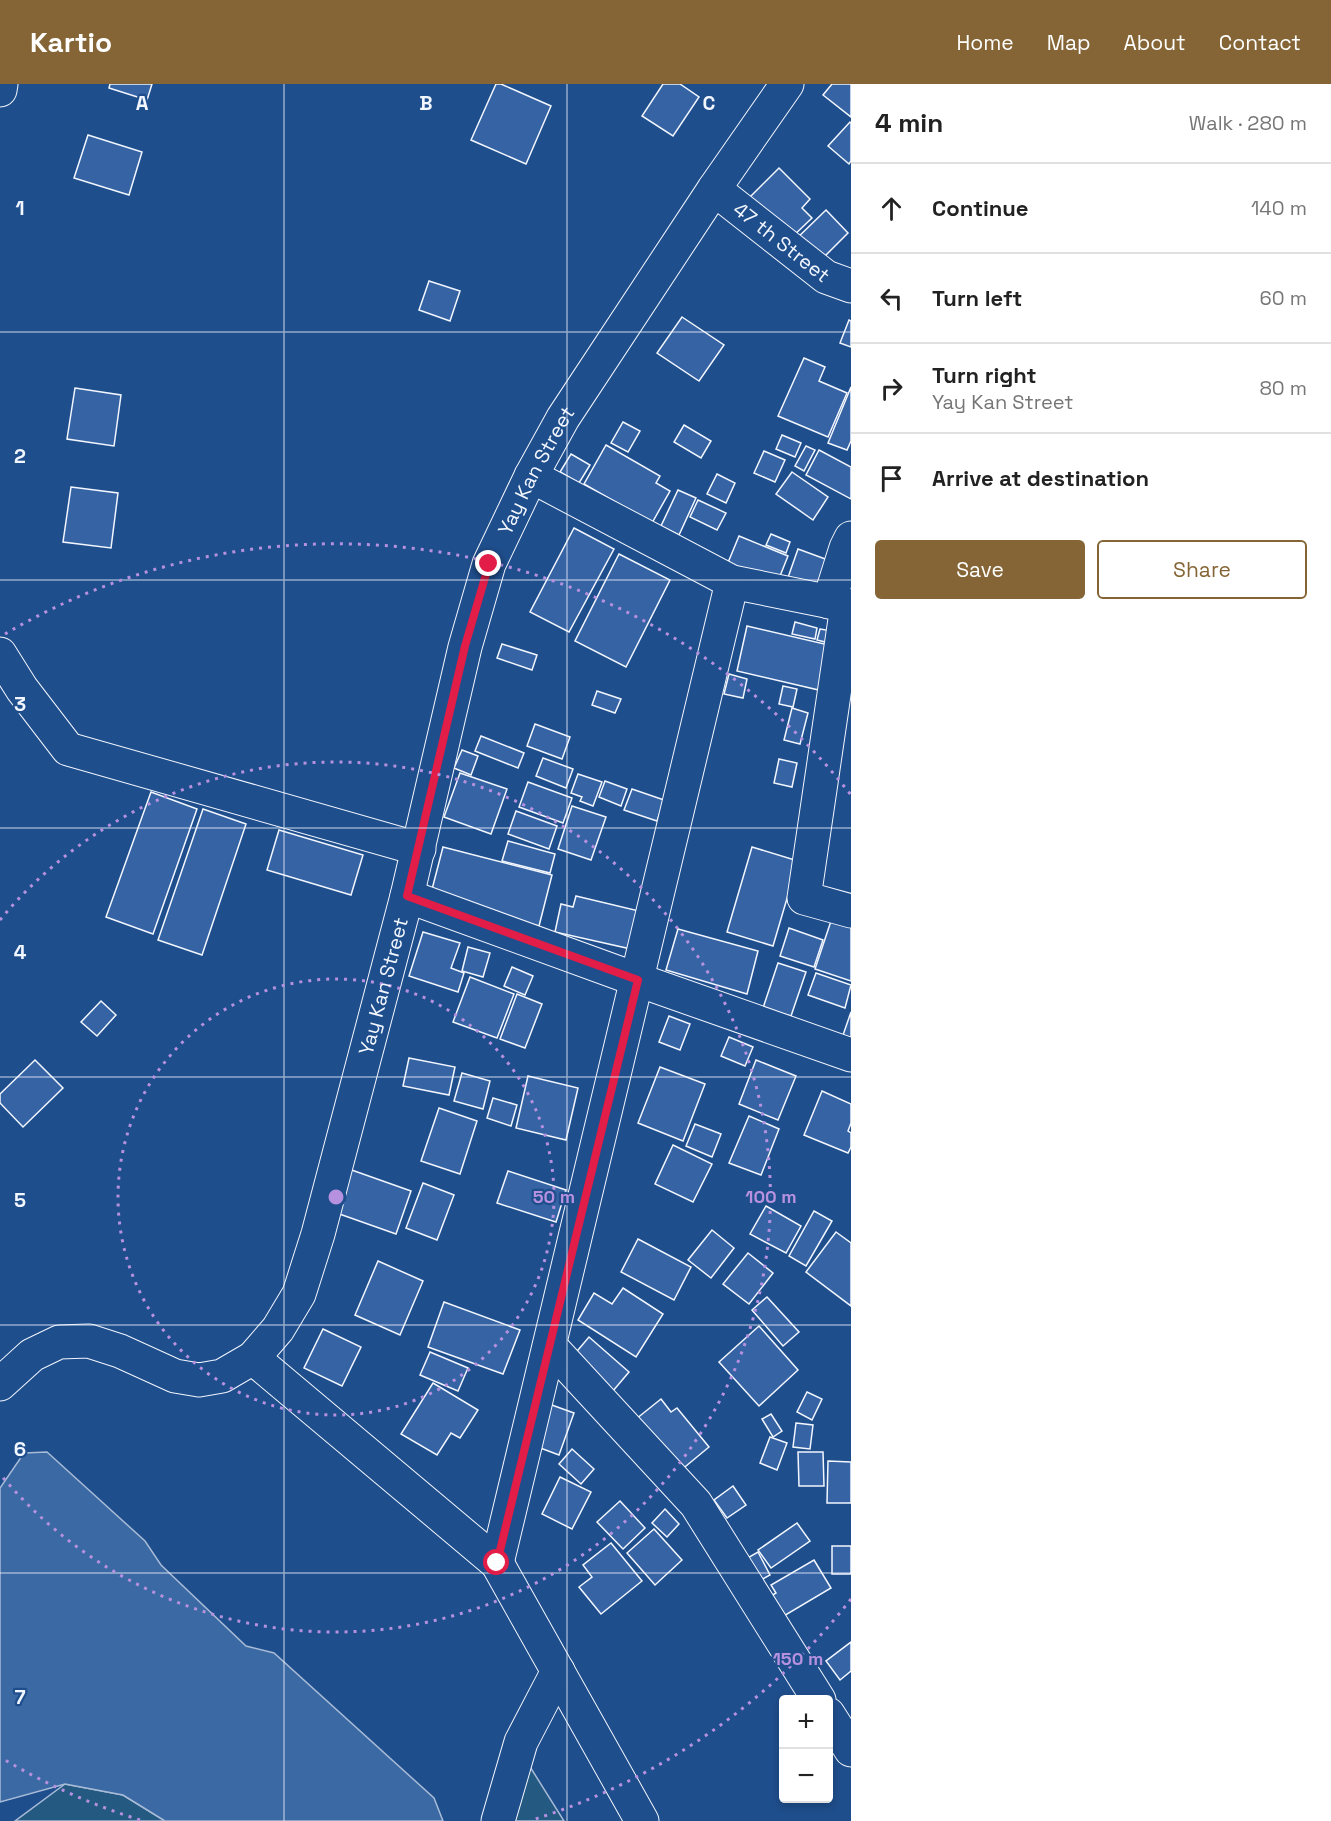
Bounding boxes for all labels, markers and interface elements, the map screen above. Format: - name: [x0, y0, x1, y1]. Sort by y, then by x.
- text: Kartio: [30, 24, 112, 60]
- text: Home: [956, 29, 1014, 56]
- text: Map: [1047, 29, 1091, 56]
- text: About: [1124, 29, 1186, 56]
- text: Contact: [1219, 29, 1301, 56]
- text: A: [136, 90, 149, 116]
- text: B: [419, 90, 433, 116]
- text: C: [703, 90, 716, 116]
- text: 4 min: [875, 106, 943, 140]
- text: Walk · 280 m: [1189, 110, 1307, 136]
- icon: ahead: [875, 192, 908, 225]
- text: Continue: [932, 194, 1028, 222]
- text: 1: [15, 195, 25, 221]
- text: 140 m: [1251, 195, 1307, 221]
- street label: 47 th Street: [728, 196, 835, 288]
- icon: left: [875, 282, 908, 315]
- text: Turn left: [932, 284, 1022, 312]
- text: 60 m: [1260, 285, 1307, 311]
- text: Turn right: [932, 361, 1037, 389]
- icon: right: [875, 372, 908, 405]
- text: 80 m: [1259, 375, 1307, 401]
- text: Yay Kan Street: [932, 389, 1073, 415]
- street label: Yay Kan Street: [492, 401, 580, 539]
- text: 2: [14, 443, 26, 469]
- icon: arrive: [875, 462, 908, 495]
- text: Arrive at destination: [932, 464, 1149, 492]
- button: Save: [875, 540, 1085, 599]
- button: Share: [1097, 540, 1307, 599]
- route end: [475, 550, 501, 576]
- text: 3: [14, 691, 26, 717]
- street label: Yay Kan Street: [353, 914, 414, 1058]
- text: 4: [14, 939, 27, 965]
- text: 50 m: [533, 1185, 575, 1208]
- text: 100 m: [745, 1185, 797, 1208]
- text: 5: [14, 1187, 26, 1213]
- centre of rings: [326, 1187, 346, 1207]
- text: 6: [14, 1436, 26, 1462]
- route start: [483, 1549, 509, 1575]
- text: 150 m: [773, 1647, 823, 1670]
- text: 7: [14, 1684, 26, 1710]
- map controls: [779, 1695, 833, 1803]
- button: +: [779, 1695, 833, 1749]
- button: −: [779, 1749, 833, 1803]

